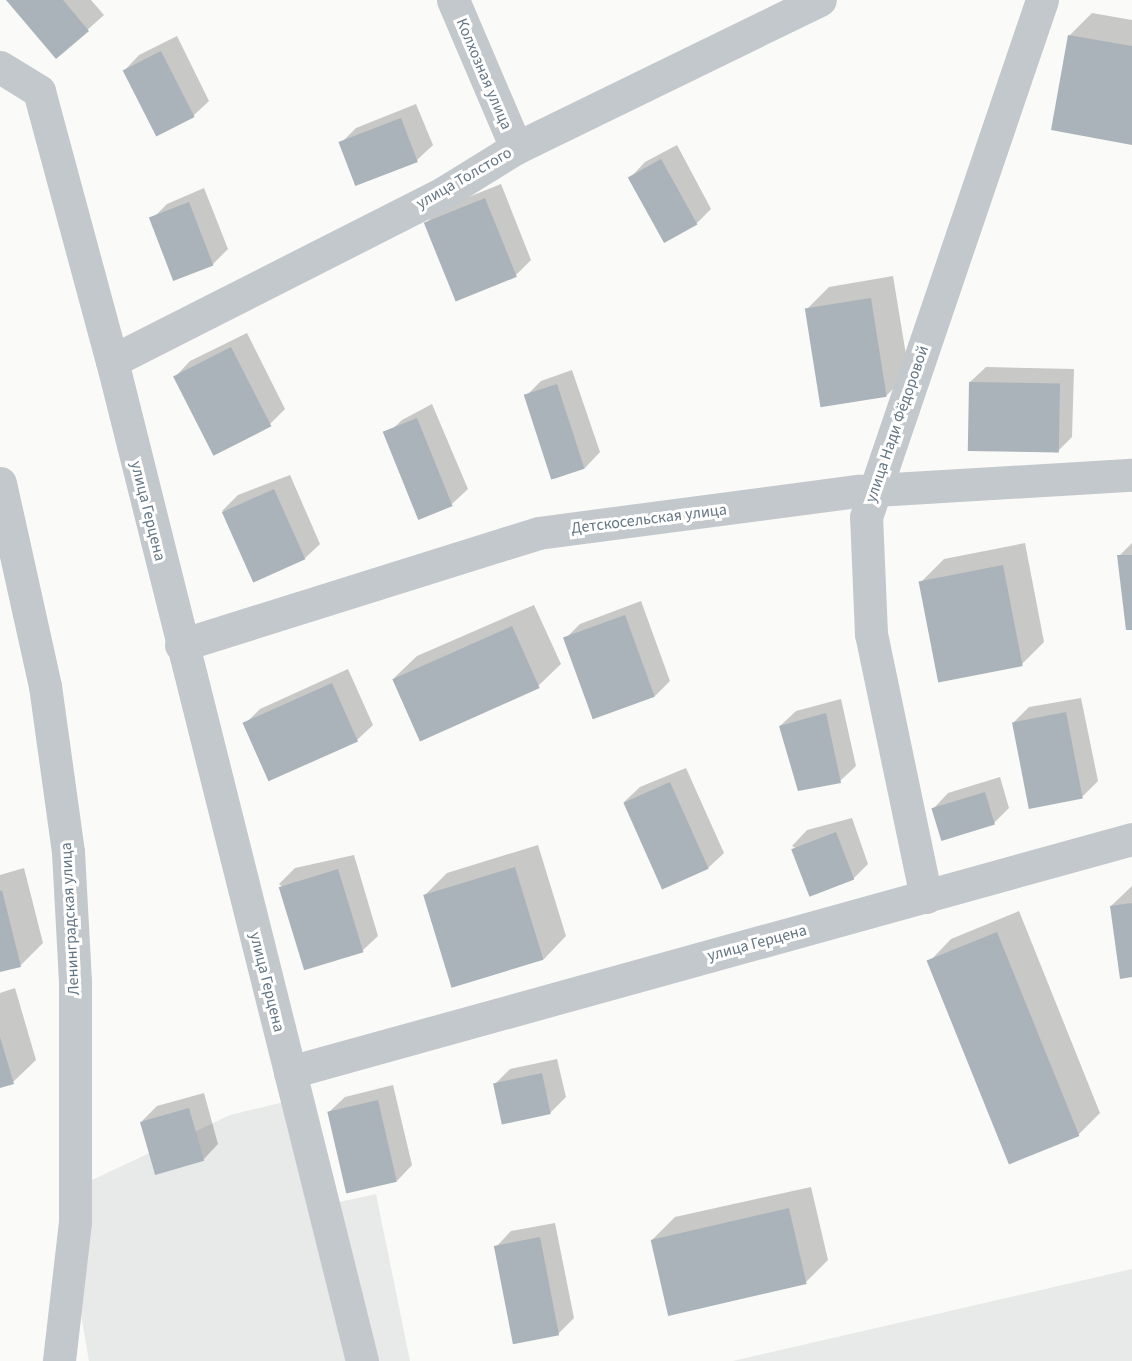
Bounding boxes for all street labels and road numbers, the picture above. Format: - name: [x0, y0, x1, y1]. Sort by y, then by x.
- street label: Колхозная улица: [452, 15, 516, 133]
- street label: улица Толстого: [413, 143, 515, 213]
- street label: улица Нади Фёдоровой: [861, 343, 933, 505]
- street label: улица Герцена: [126, 459, 170, 563]
- street label: Детскосельская улица: [570, 500, 728, 538]
- street label: Ленинградская улица: [56, 842, 84, 996]
- street label: улица Герцена: [705, 921, 809, 965]
- street label: улица Герцена: [245, 930, 289, 1034]

